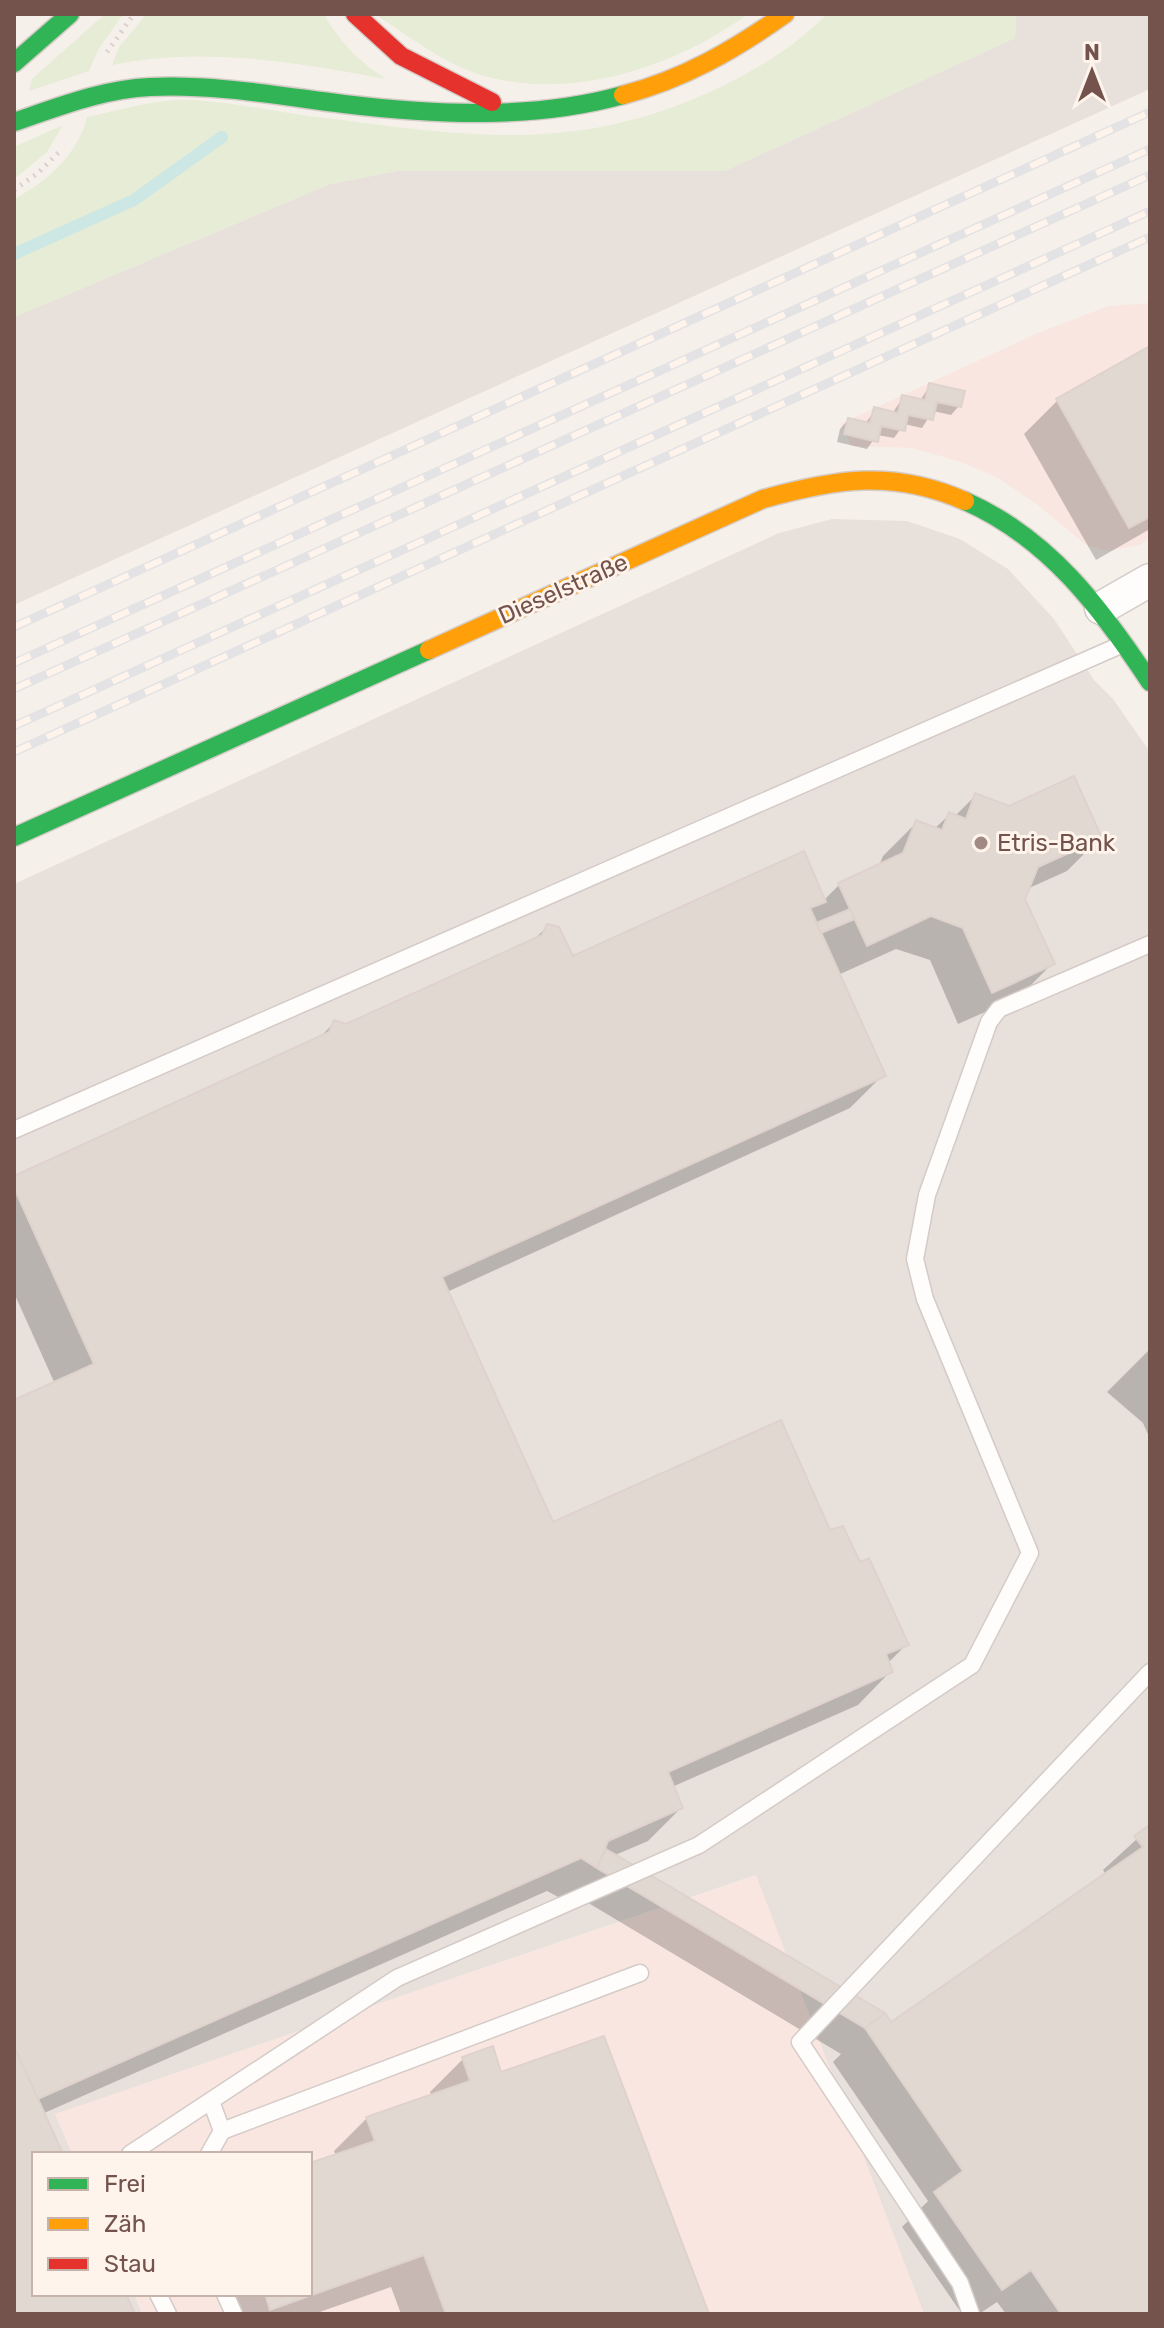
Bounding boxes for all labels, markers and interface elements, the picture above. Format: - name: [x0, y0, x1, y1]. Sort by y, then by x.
- north arrow: [1052, 32, 1132, 112]
- text: N: [1084, 39, 1100, 66]
- street label: Dieselstraße: [494, 548, 632, 630]
- place label: Etris-Bank: [997, 829, 1116, 857]
- marker: Etris-Bank: [972, 834, 990, 852]
- legend: [32, 2152, 312, 2296]
- text: Frei: [104, 2170, 146, 2198]
- text: Zäh: [104, 2210, 146, 2238]
- text: Stau: [104, 2250, 156, 2278]

